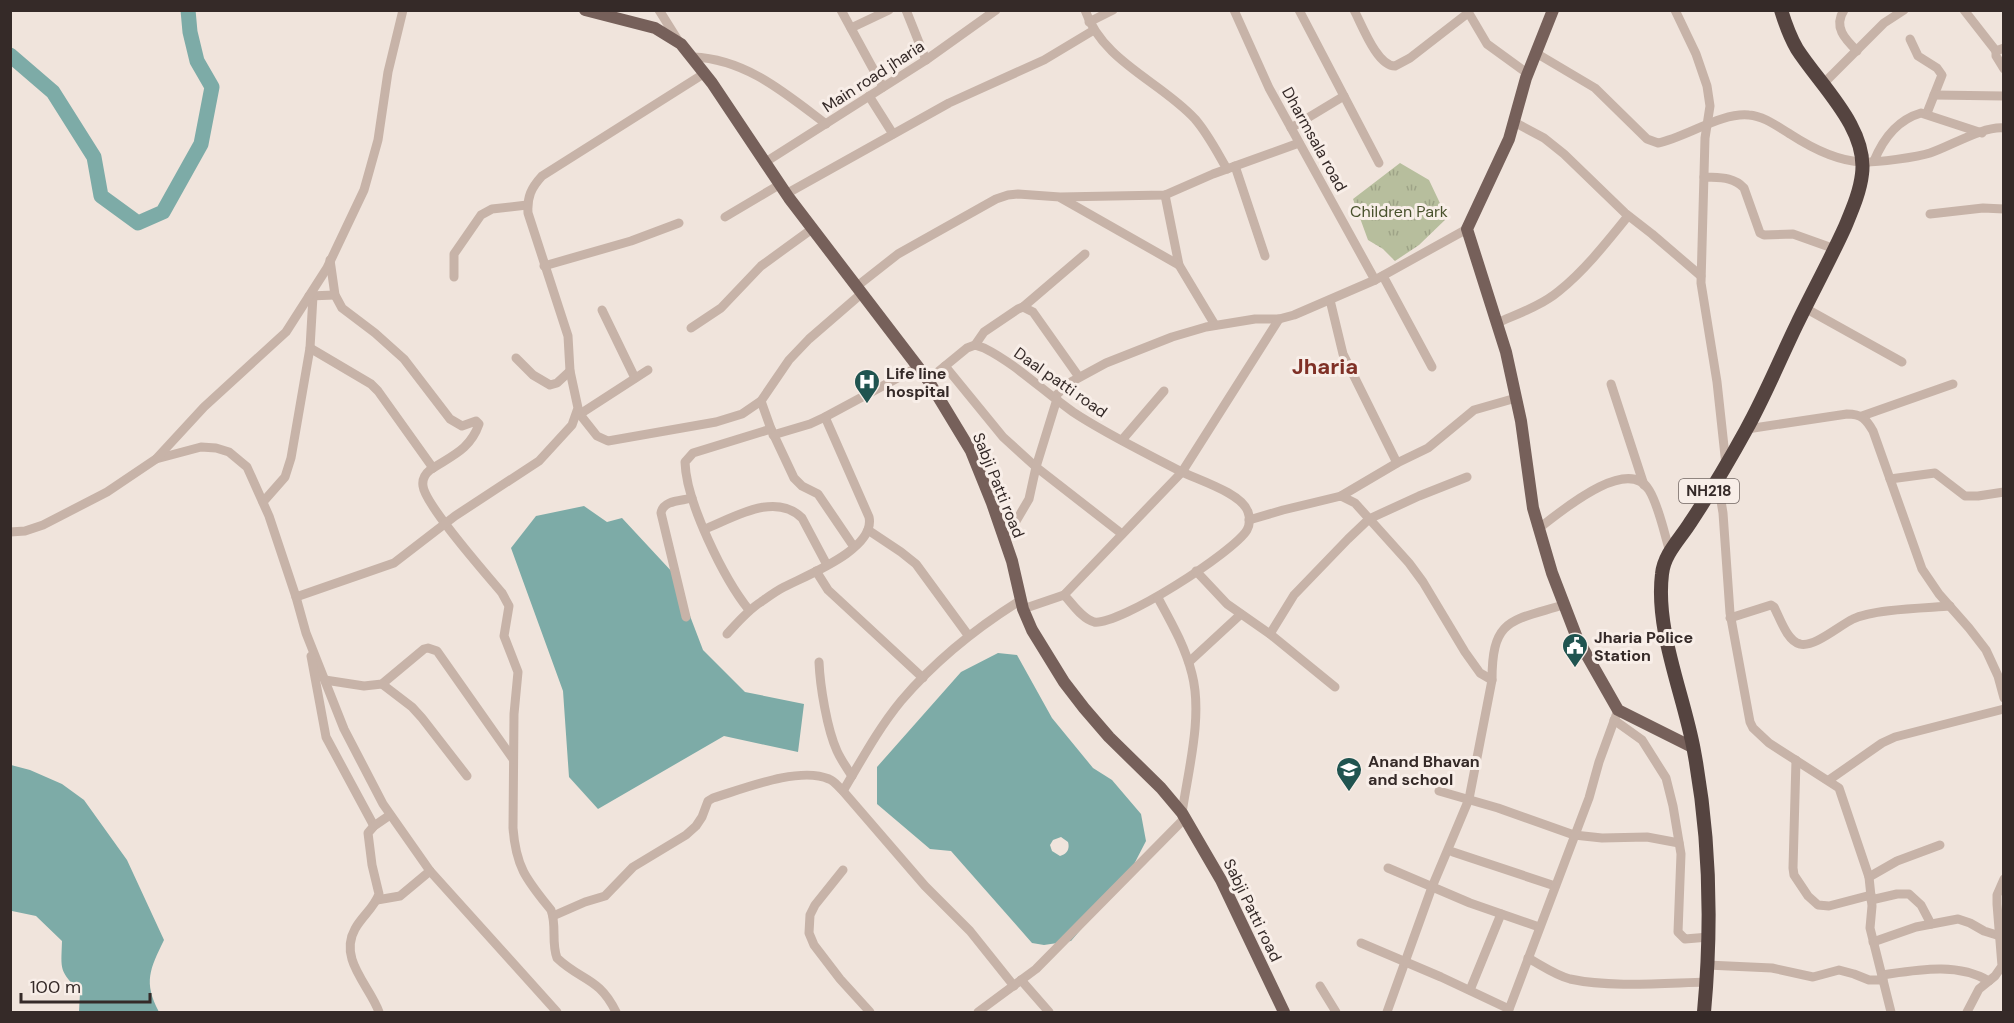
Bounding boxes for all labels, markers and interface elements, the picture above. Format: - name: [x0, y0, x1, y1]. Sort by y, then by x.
- street label: Main road jharia: [818, 36, 928, 117]
- street label: Dharmsala road: [1277, 83, 1352, 195]
- park label: Children Park: [1350, 201, 1448, 222]
- street label: Daal patti road: [1010, 342, 1111, 422]
- district label: Jharia: [1292, 352, 1358, 381]
- place label: Life line hospital: [886, 363, 950, 402]
- hospital icon: Life line hospital: [852, 367, 882, 405]
- street label: Sabji Patti road: [968, 429, 1029, 541]
- road number: NH218: [1679, 479, 1739, 503]
- place label: Jharia Police Station: [1594, 627, 1693, 666]
- public building icon: Jharia Police Station: [1560, 631, 1590, 669]
- place label: Anand Bhavan and school: [1368, 751, 1480, 790]
- school or university icon: Anand Bhavan and school: [1334, 755, 1364, 793]
- street label: Sabji Patti road: [1219, 855, 1287, 965]
- scale bar: [21, 966, 150, 1004]
- text: 100 m: [30, 975, 81, 999]

